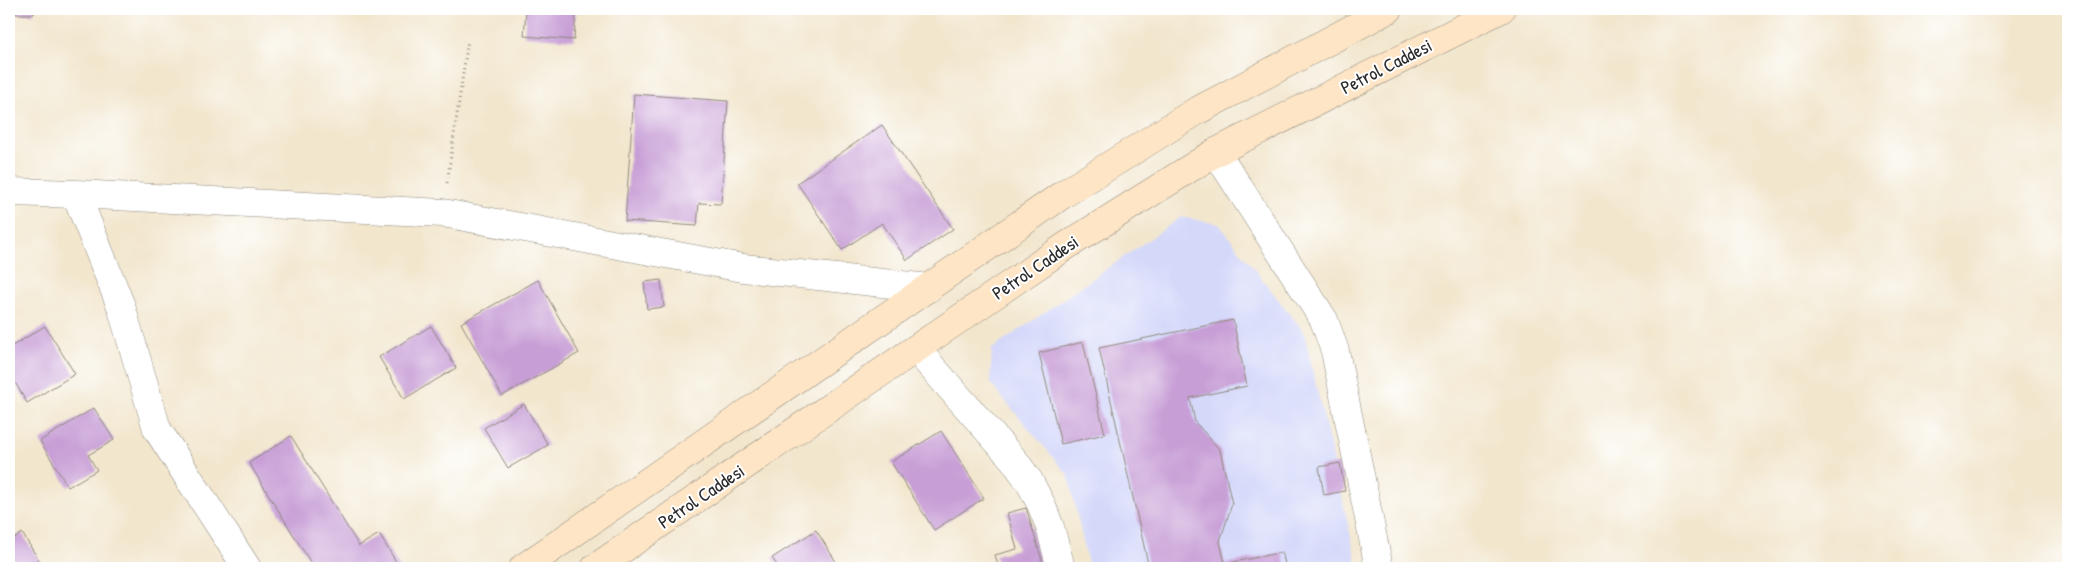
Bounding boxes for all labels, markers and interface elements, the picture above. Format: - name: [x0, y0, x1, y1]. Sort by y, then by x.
- street label: Petrol Caddesi: [1336, 32, 1436, 100]
- street label: Petrol Caddesi: [987, 228, 1083, 306]
- street label: Petrol Caddesi: [653, 457, 749, 535]

